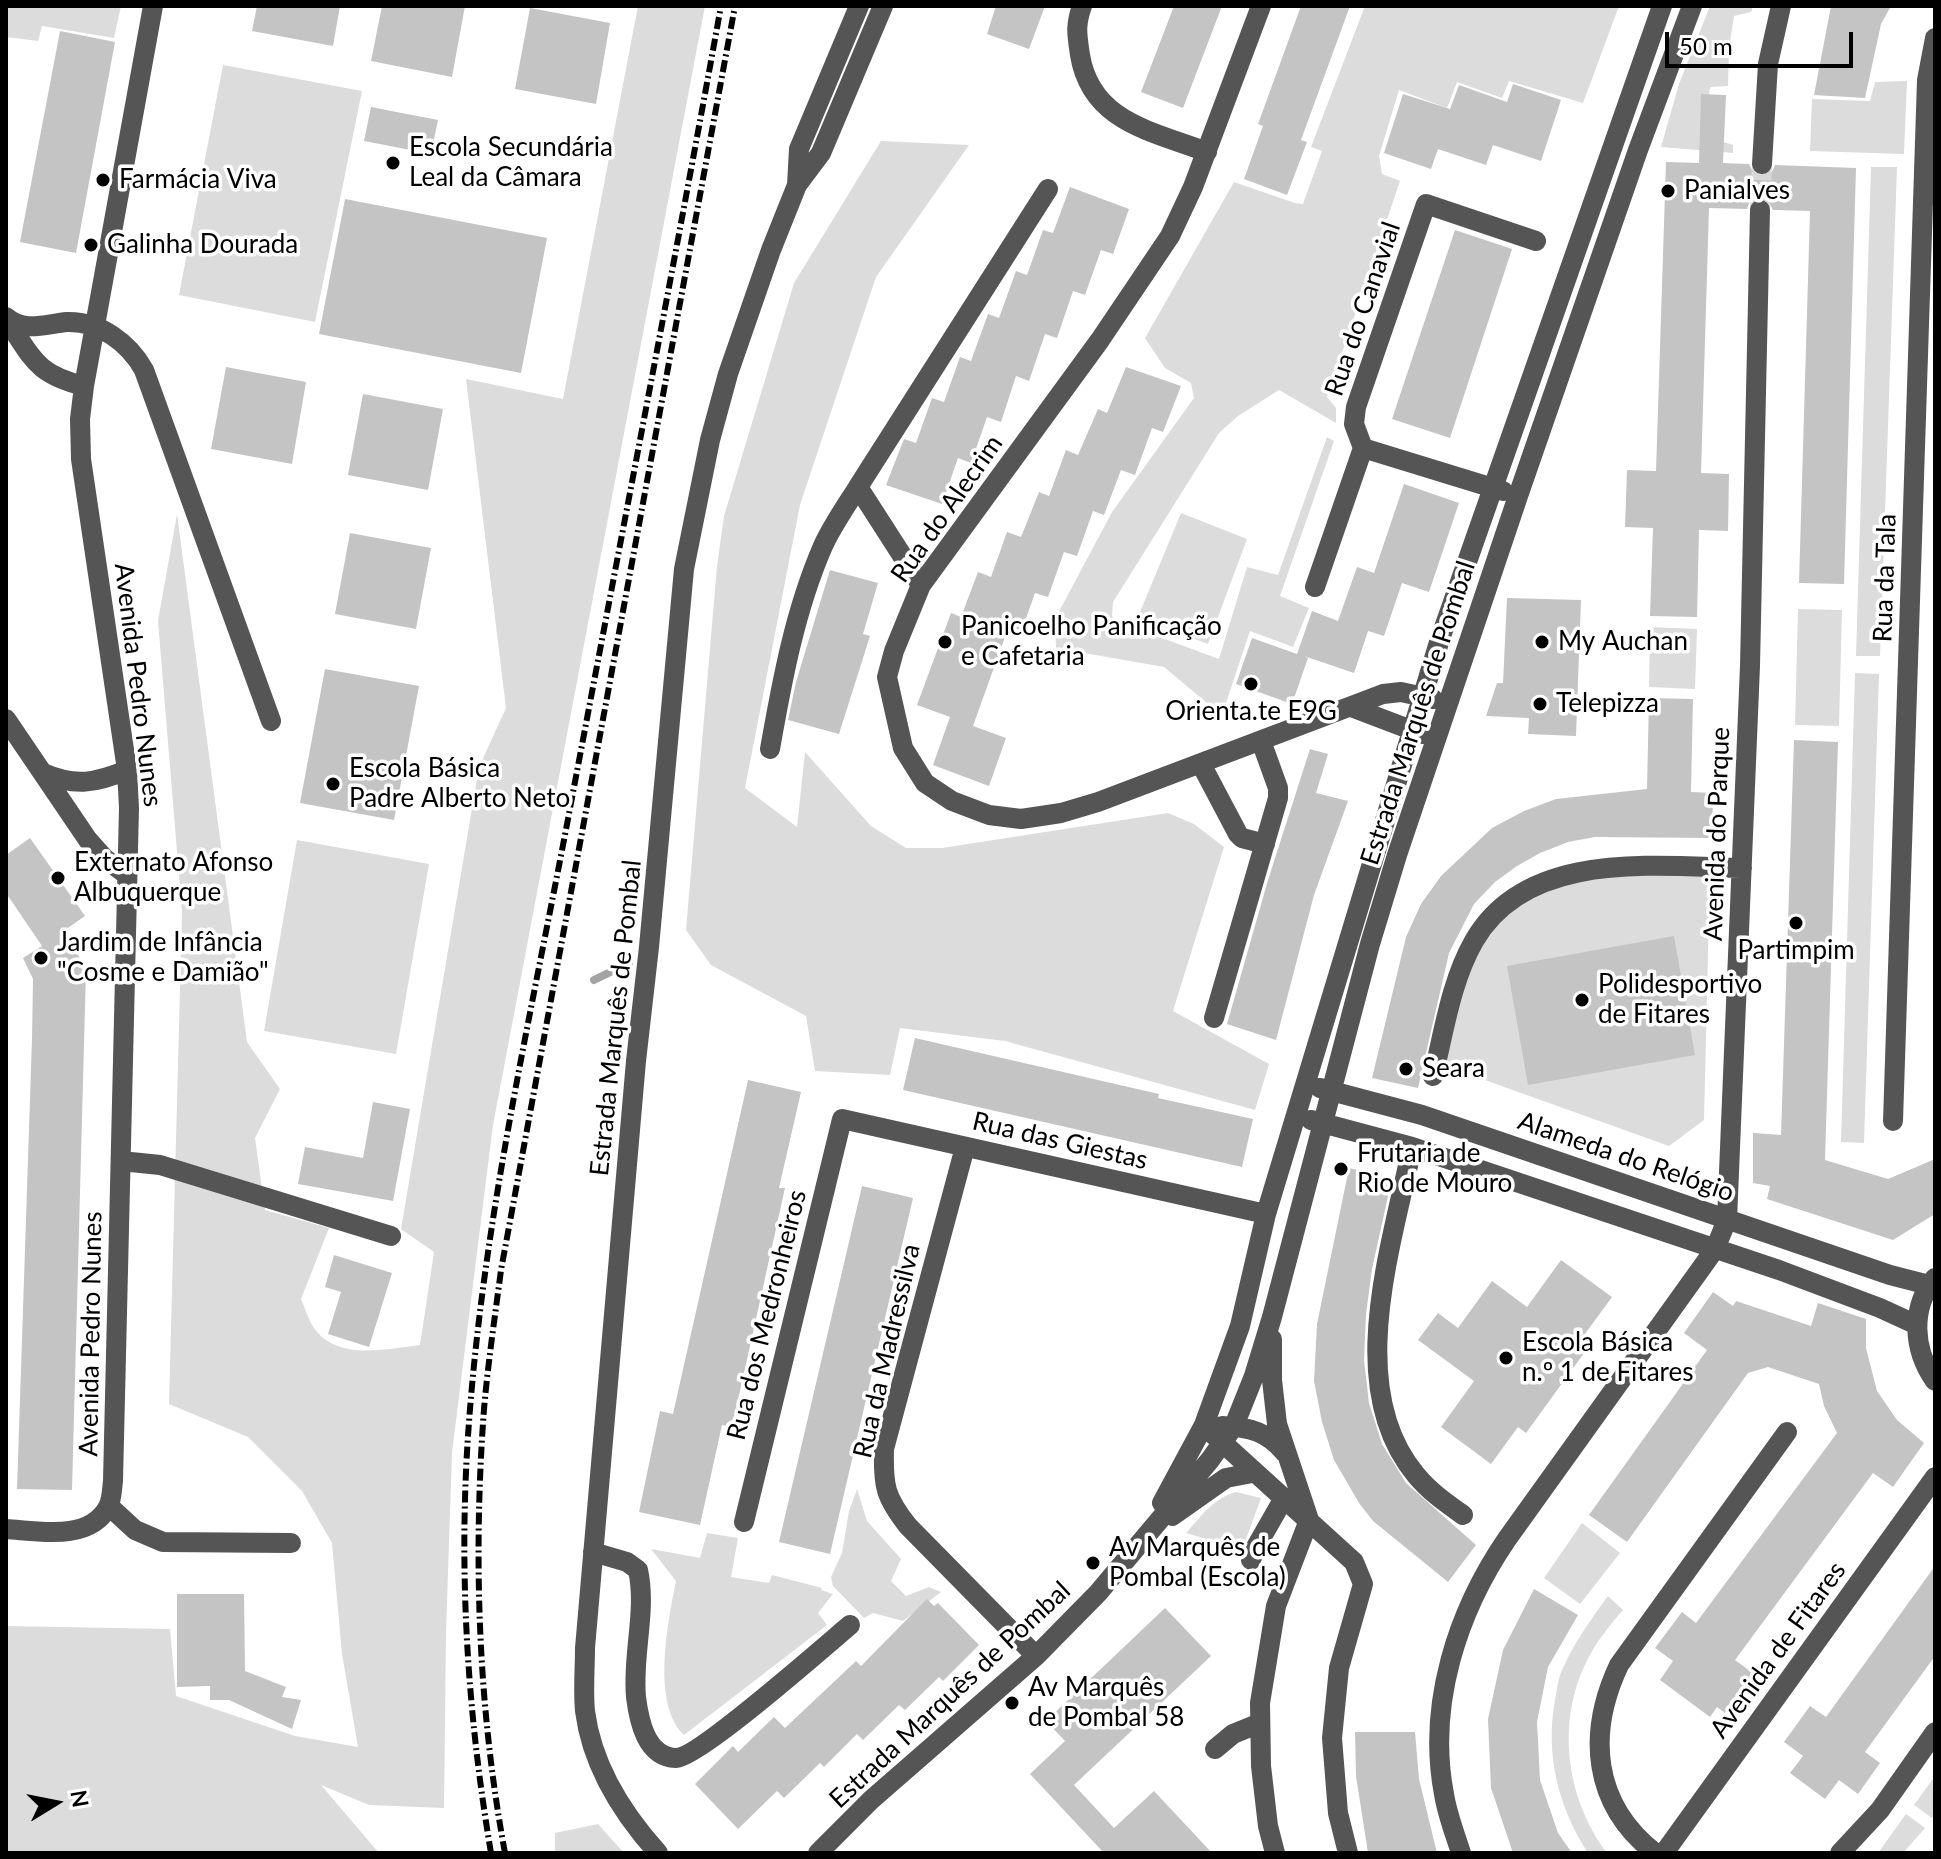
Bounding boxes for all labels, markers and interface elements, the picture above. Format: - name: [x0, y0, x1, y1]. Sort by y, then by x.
- scale bar: [1669, 16, 1857, 66]
- text: 50 m: [1679, 31, 1733, 60]
- place label: Escola Secundária Leal da Câmara: [409, 132, 613, 194]
- marker: Escola Secundária Leal da Câmara: [384, 154, 402, 172]
- place label: Farmácia Viva: [119, 164, 277, 196]
- marker: Farmácia Viva: [94, 171, 112, 189]
- place label: Panialves: [1684, 175, 1790, 207]
- marker: Panialves: [1659, 182, 1677, 200]
- street label: Rua do Canavial: [1319, 218, 1407, 400]
- place label: Galinha Dourada: [107, 229, 298, 261]
- marker: Galinha Dourada: [82, 236, 100, 254]
- street label: Rua do Alecrim: [885, 429, 1009, 589]
- street label: Rua da Tala: [1867, 513, 1903, 643]
- street label: Estrada Marquês de Pombal: [1354, 557, 1482, 869]
- street label: Avenida Pedro Nunes: [108, 561, 168, 809]
- place label: Panicoelho Panificação e Cafetaria: [961, 611, 1222, 672]
- place label: My Auchan: [1558, 626, 1688, 658]
- marker: Panicoelho Panificação e Cafetaria: [936, 633, 954, 651]
- marker: My Auchan: [1533, 633, 1551, 651]
- marker: Orienta.te E9G: [1242, 675, 1260, 693]
- place label: Telepizza: [1556, 688, 1659, 720]
- marker: Telepizza: [1531, 695, 1549, 713]
- place label: Orienta.te E9G: [1165, 696, 1337, 728]
- street label: Avenida do Parque: [1698, 726, 1736, 942]
- place label: Escola Básica Padre Alberto Neto: [349, 753, 570, 814]
- marker: Escola Básica Padre Alberto Neto: [324, 775, 342, 793]
- place label: Externato Afonso Albuquerque: [74, 847, 273, 908]
- street label: Estrada Marquês de Pombal: [584, 858, 648, 1178]
- marker: Externato Afonso Albuquerque: [49, 869, 67, 887]
- marker: Partimpim: [1787, 914, 1805, 932]
- place label: Jardim de Infância "Cosme e Damião": [57, 927, 269, 988]
- place label: Partimpim: [1737, 935, 1855, 967]
- marker: Jardim de Infância "Cosme e Damião": [32, 949, 50, 967]
- place label: Polidesportivo de Fitares: [1598, 969, 1762, 1030]
- marker: Polidesportivo de Fitares: [1573, 991, 1591, 1009]
- place label: Seara: [1422, 1053, 1485, 1085]
- marker: Seara: [1397, 1060, 1415, 1078]
- street label: Alameda do Relógio: [1514, 1105, 1738, 1209]
- street label: Rua das Giestas: [969, 1106, 1151, 1176]
- place label: Frutaria de Rio de Mouro: [1357, 1138, 1512, 1200]
- marker: Frutaria de Rio de Mouro: [1332, 1160, 1350, 1178]
- street label: Rua dos Medronheiros: [721, 1187, 813, 1443]
- street label: Avenida Pedro Nunes: [73, 1211, 109, 1457]
- street label: Rua da Madressilva: [847, 1241, 927, 1461]
- place label: Escola Básica n.º 1 de Fitares: [1522, 1327, 1693, 1388]
- marker: Escola Básica n.º 1 de Fitares: [1497, 1349, 1515, 1367]
- place label: Av Marquês de Pombal (Escola): [1109, 1532, 1286, 1594]
- marker: Av Marquês de Pombal (Escola): [1084, 1554, 1102, 1572]
- street label: Avenida de Fitares: [1704, 1556, 1852, 1744]
- street label: Estrada Marquês de Pombal: [823, 1575, 1077, 1815]
- place label: Av Marquês de Pombal 58: [1028, 1672, 1184, 1734]
- marker: Av Marquês de Pombal 58: [1003, 1694, 1021, 1712]
- north arrow: [16, 1763, 96, 1843]
- text: N: [65, 1788, 95, 1809]

